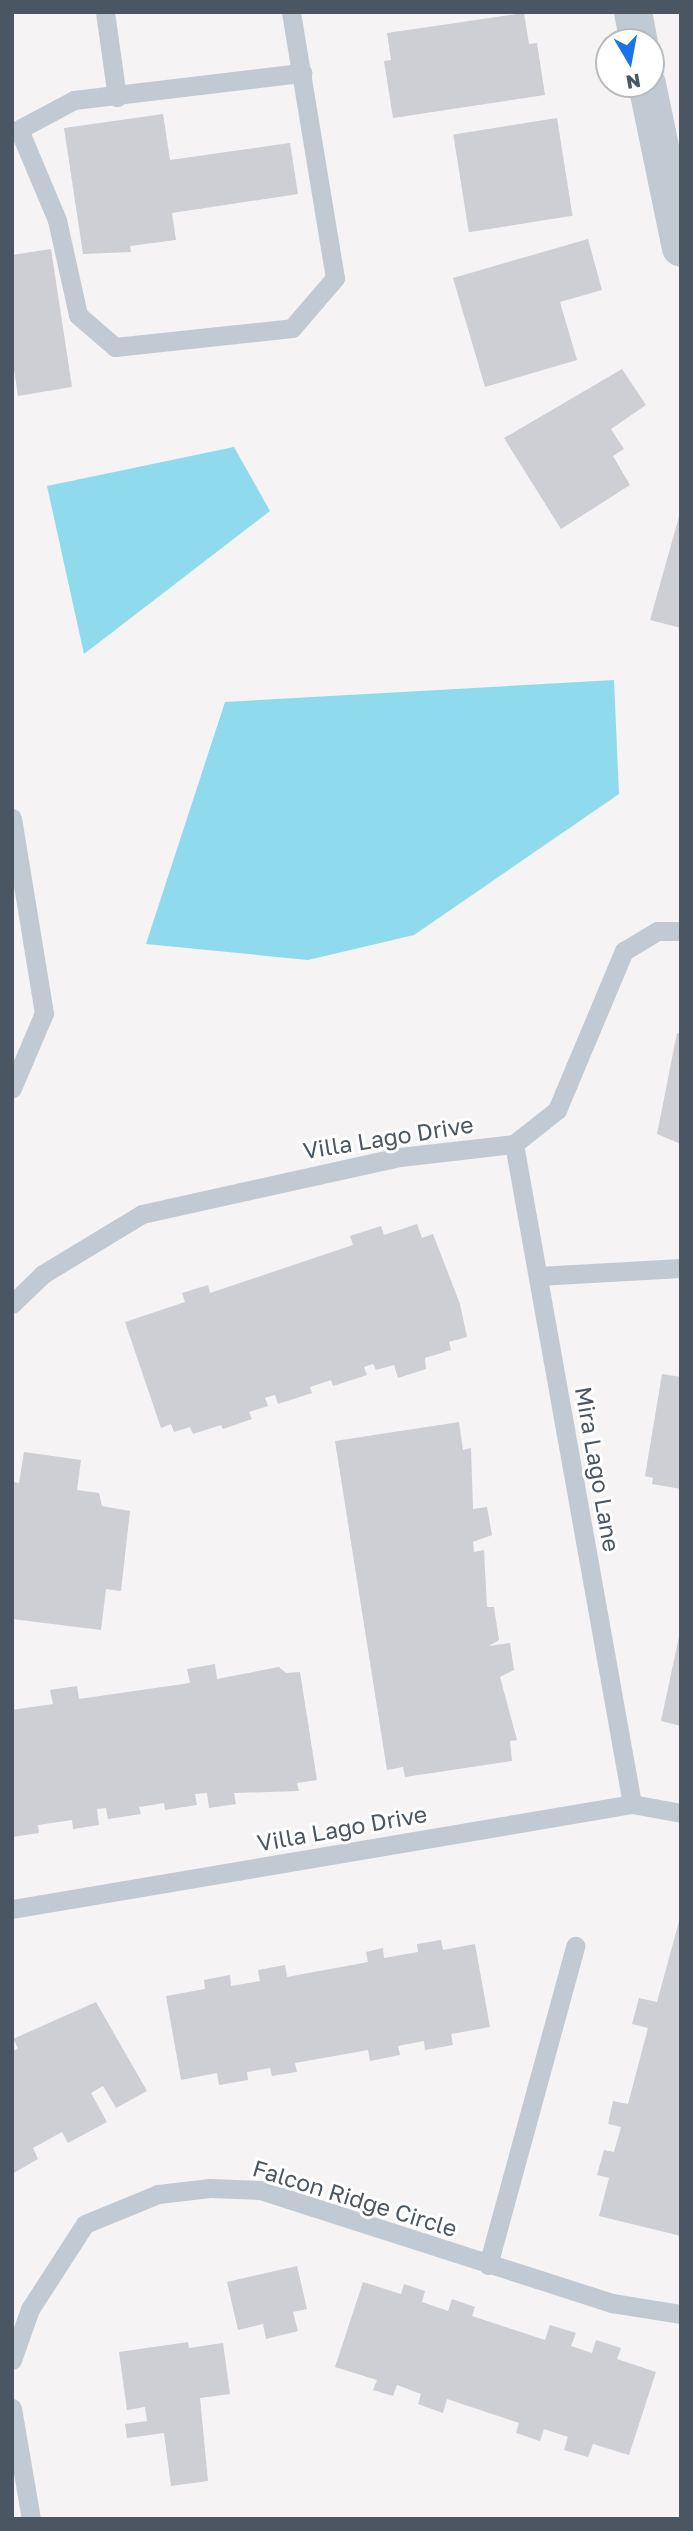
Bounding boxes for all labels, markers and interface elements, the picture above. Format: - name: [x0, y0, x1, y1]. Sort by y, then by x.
- north arrow: [595, 28, 665, 98]
- text: N: [624, 70, 643, 95]
- street label: Villa Lago Drive: [301, 1110, 475, 1164]
- street label: Mira Lago Lane: [570, 1384, 626, 1554]
- street label: Villa Lago Drive: [255, 1799, 429, 1857]
- street label: Falcon Ridge Circle: [249, 2154, 461, 2242]

